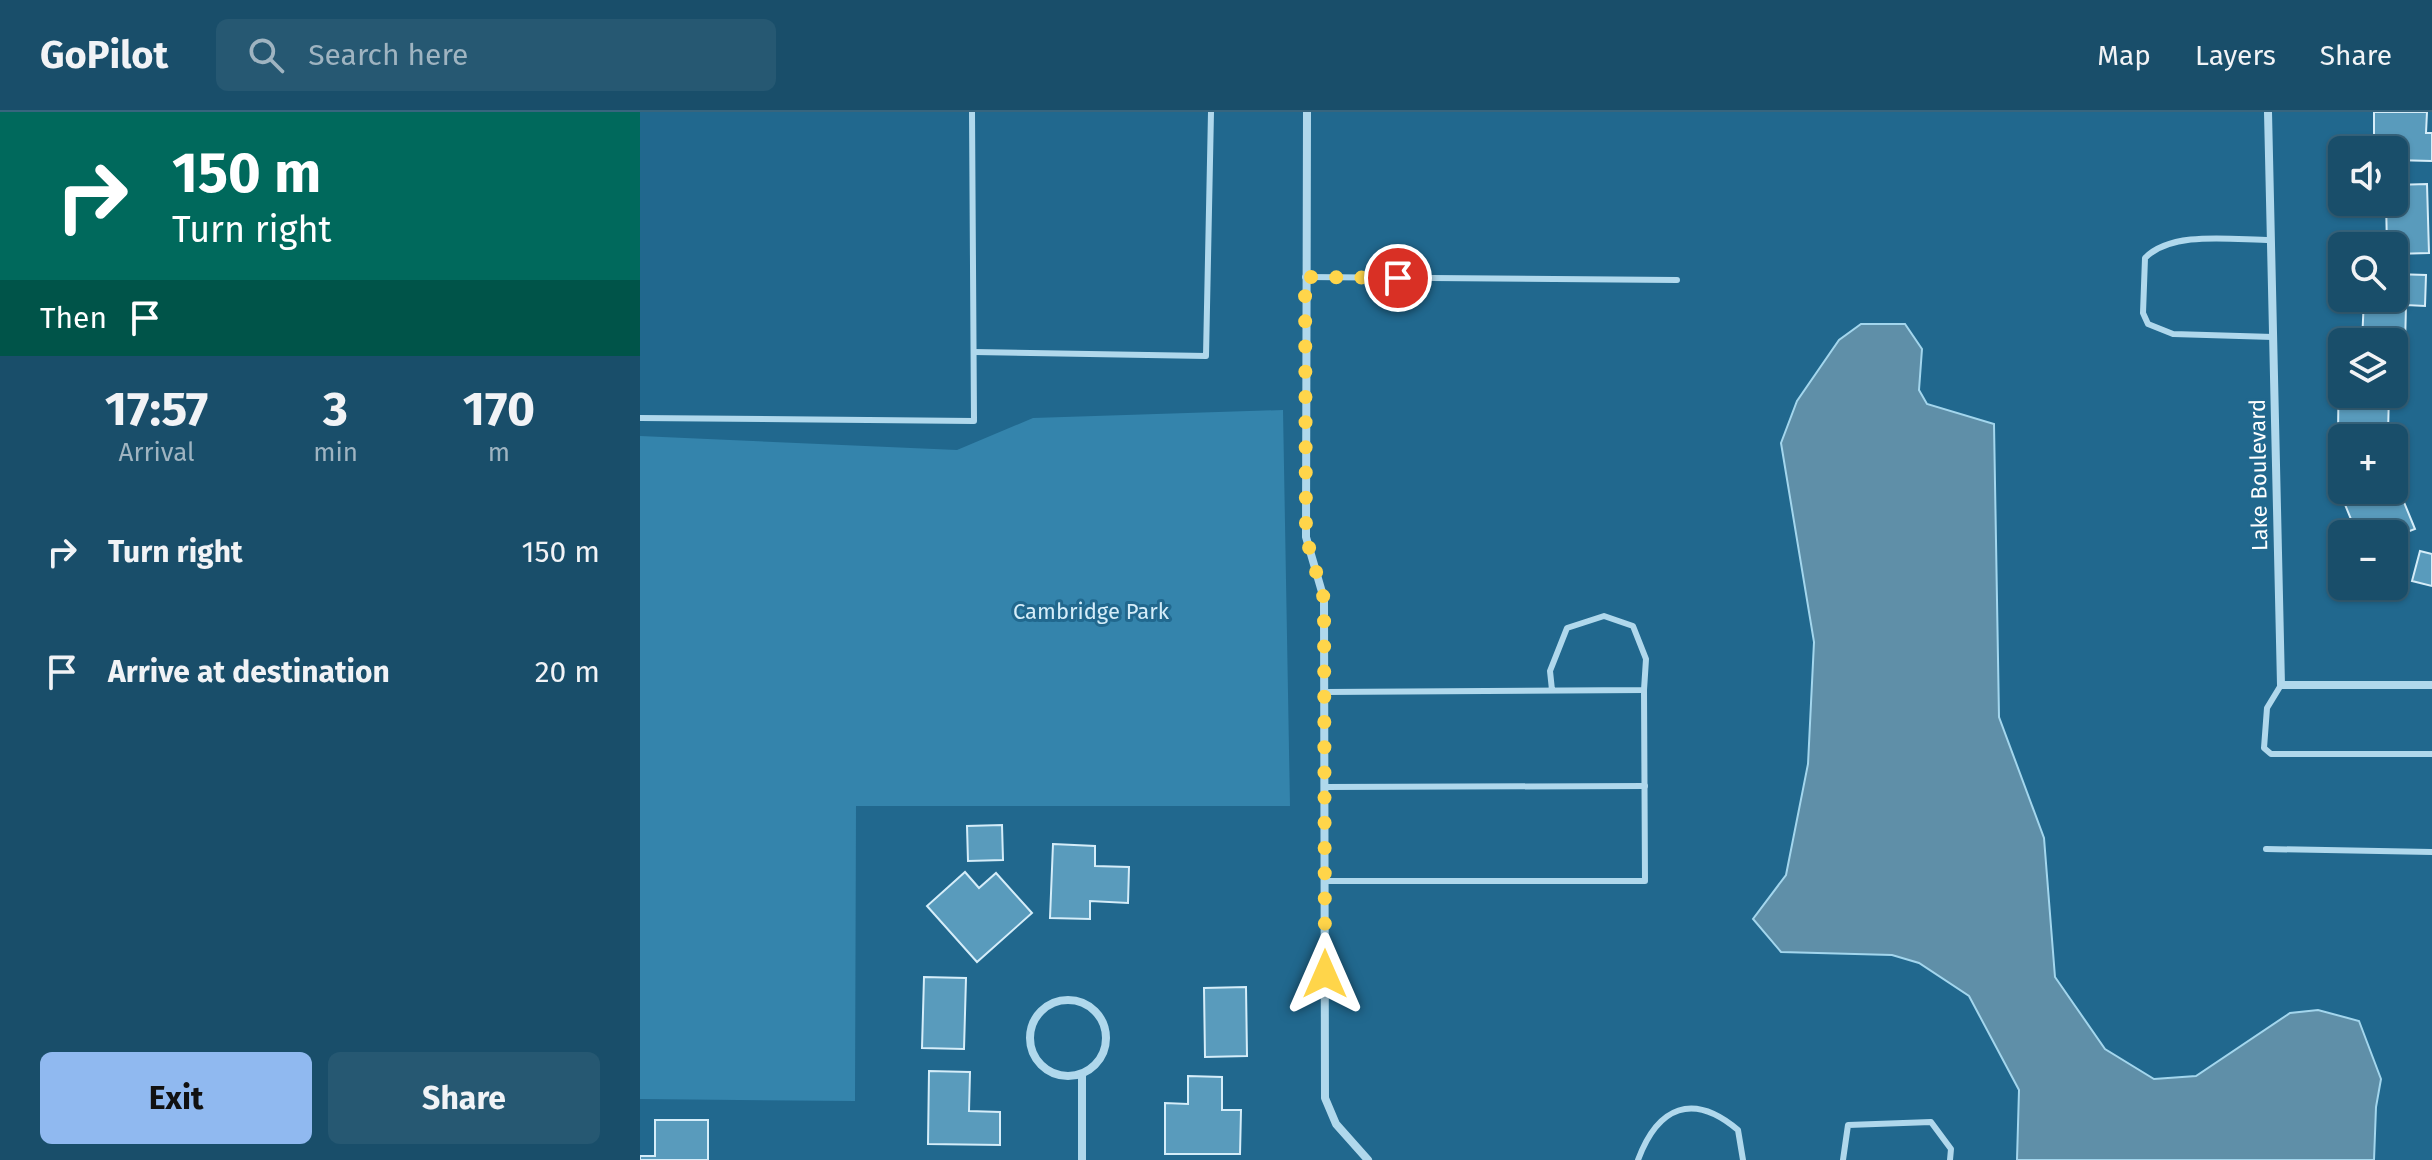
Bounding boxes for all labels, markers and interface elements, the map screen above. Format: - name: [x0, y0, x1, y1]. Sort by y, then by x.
- search box: [216, 19, 776, 91]
- text: GoPilot: [40, 32, 168, 78]
- icon: search: [244, 33, 288, 77]
- text: Search here: [308, 37, 468, 73]
- text: Map: [2097, 39, 2151, 72]
- text: Layers: [2195, 39, 2276, 72]
- text: Share: [2320, 39, 2392, 72]
- map controls: [2328, 136, 2408, 600]
- button: sound: [2328, 136, 2408, 216]
- text: 150 m: [172, 140, 321, 207]
- icon: right: [40, 144, 144, 248]
- text: Turn right: [172, 208, 332, 252]
- button: search: [2328, 232, 2408, 312]
- pin: [1364, 244, 1432, 312]
- icon: arrive: [1376, 256, 1420, 300]
- icon: arrive: [123, 296, 167, 340]
- text: Then: [40, 300, 107, 336]
- button: layers: [2328, 328, 2408, 408]
- text: 17:57: [105, 380, 208, 438]
- text: 3: [323, 380, 348, 438]
- text: 170: [463, 380, 535, 438]
- street label: Lake Boulevard: [2244, 399, 2273, 551]
- button: +: [2328, 424, 2408, 504]
- text: Arrival: [118, 437, 195, 468]
- text: min: [313, 437, 358, 468]
- text: m: [488, 437, 510, 468]
- button: −: [2328, 520, 2408, 600]
- icon: right: [40, 530, 84, 574]
- text: Turn right: [108, 534, 243, 570]
- text: 150 m: [522, 534, 600, 570]
- park label: Cambridge Park: [1013, 598, 1170, 625]
- icon: arrive: [40, 650, 84, 694]
- text: Arrive at destination: [108, 654, 390, 690]
- text: 20 m: [535, 654, 600, 690]
- position arrow: [1283, 932, 1367, 1016]
- button: Exit: [40, 1052, 312, 1144]
- button: Share: [328, 1052, 600, 1144]

